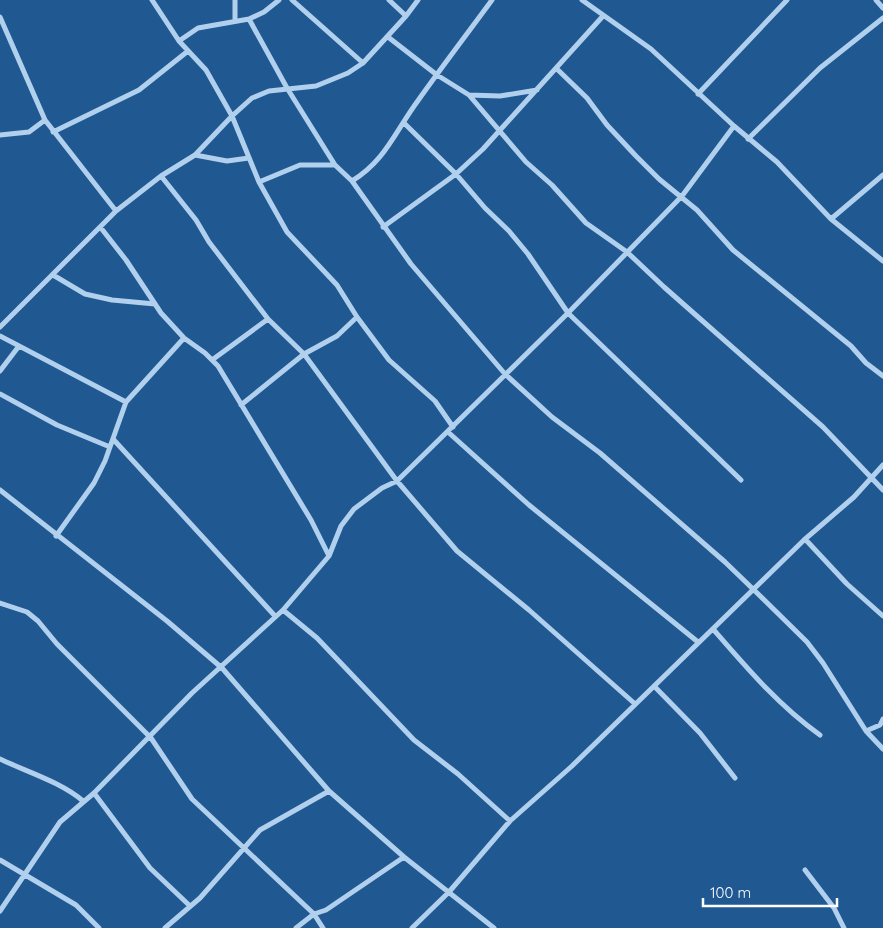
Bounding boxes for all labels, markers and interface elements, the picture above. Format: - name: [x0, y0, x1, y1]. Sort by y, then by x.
- scale bar: [703, 876, 837, 908]
- text: 100 m: [710, 883, 751, 902]

